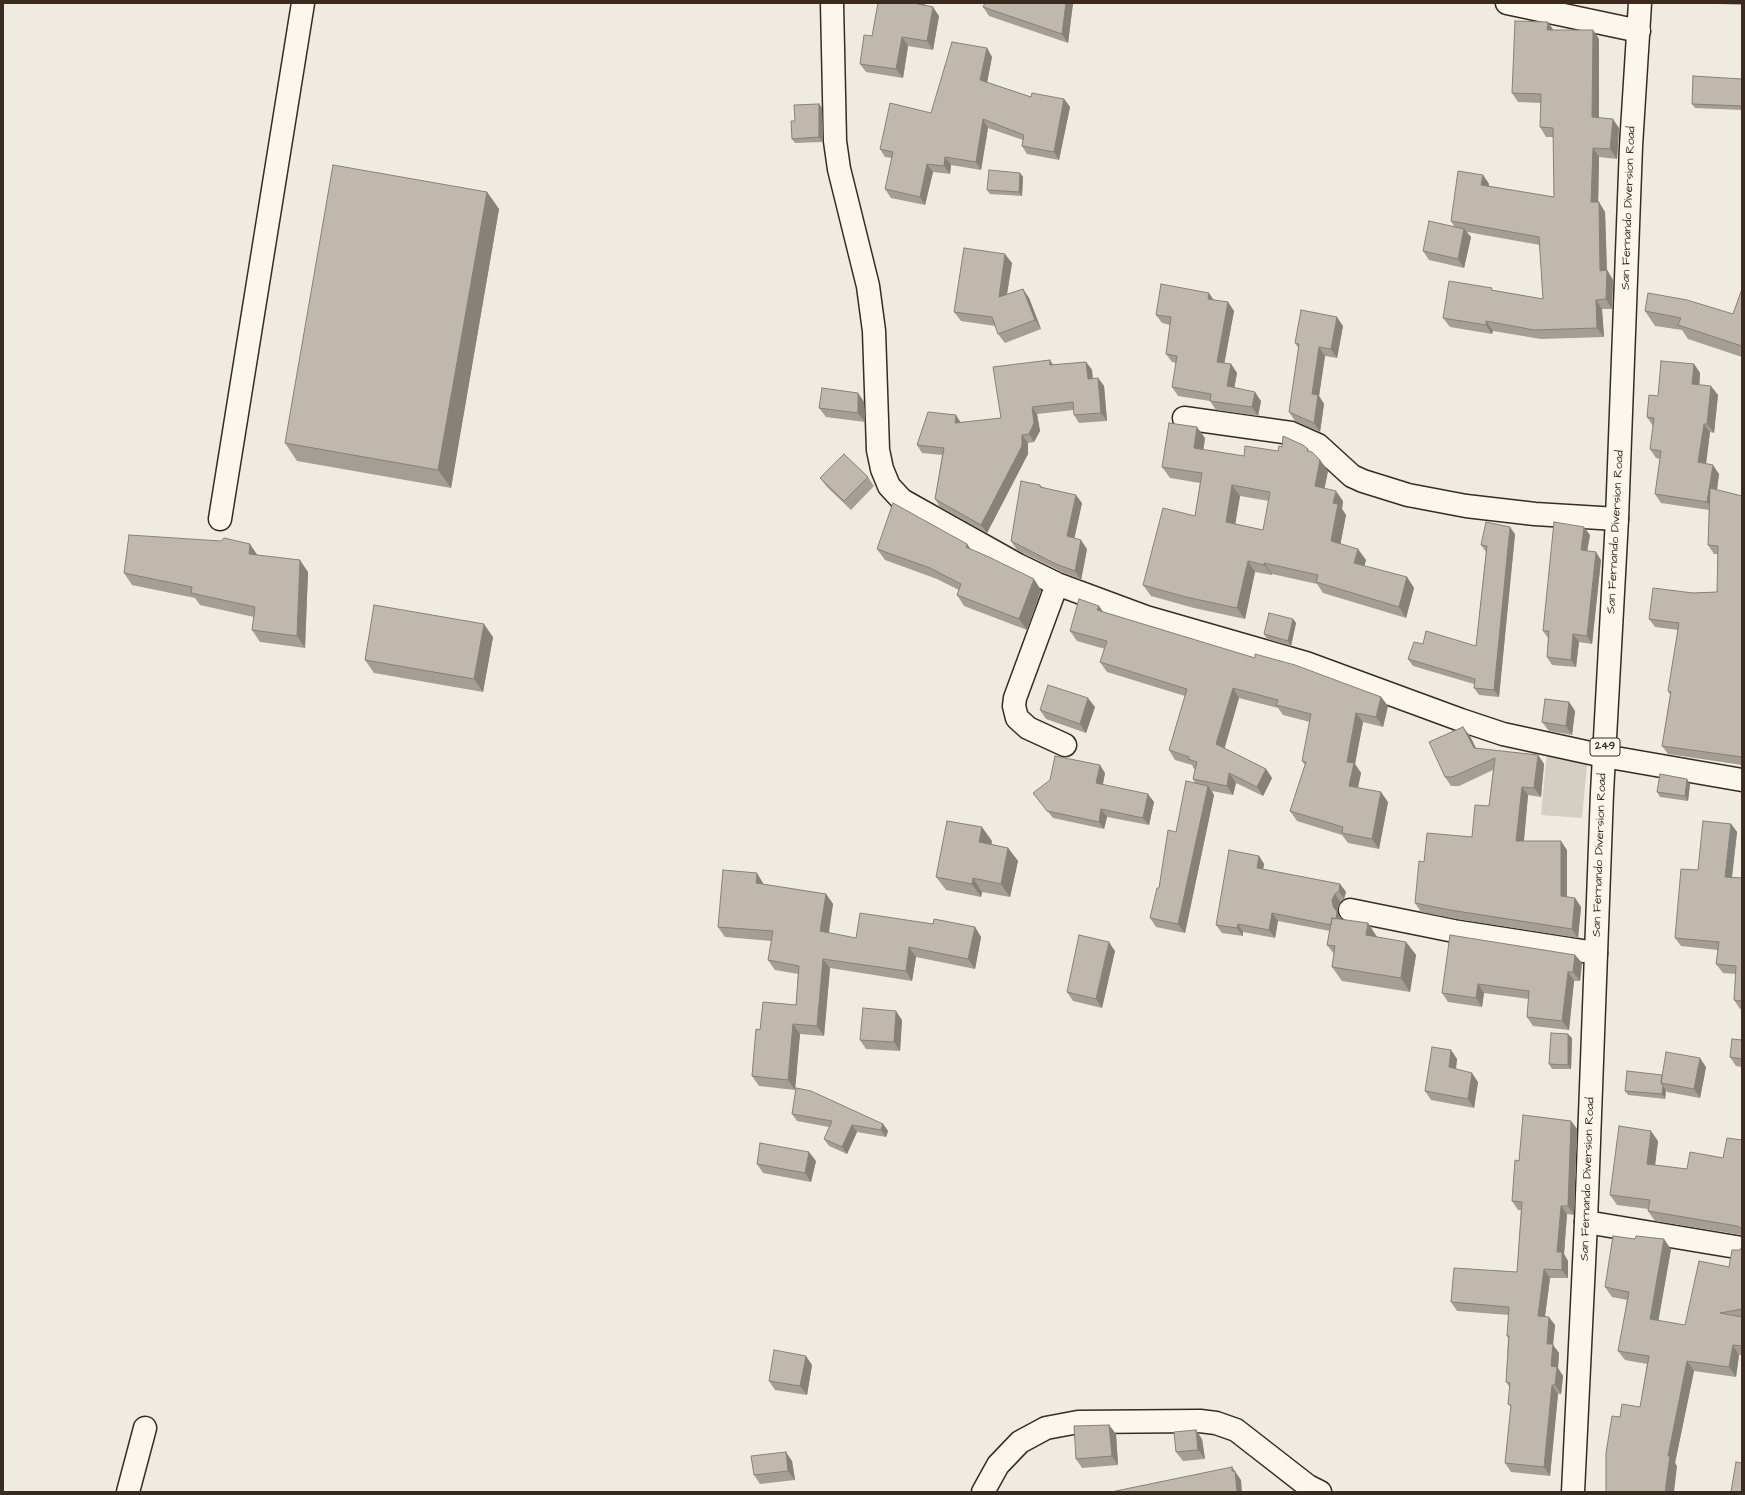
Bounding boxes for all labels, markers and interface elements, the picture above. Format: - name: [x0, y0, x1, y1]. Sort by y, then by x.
- street label: San Fernando Diversion Road: [1619, 126, 1639, 290]
- street label: San Fernando Diversion Road: [1605, 450, 1627, 614]
- road number: 249: [1590, 738, 1620, 756]
- street label: San Fernando Diversion Road: [1590, 773, 1610, 937]
- street label: San Fernando Diversion Road: [1578, 1097, 1598, 1261]

